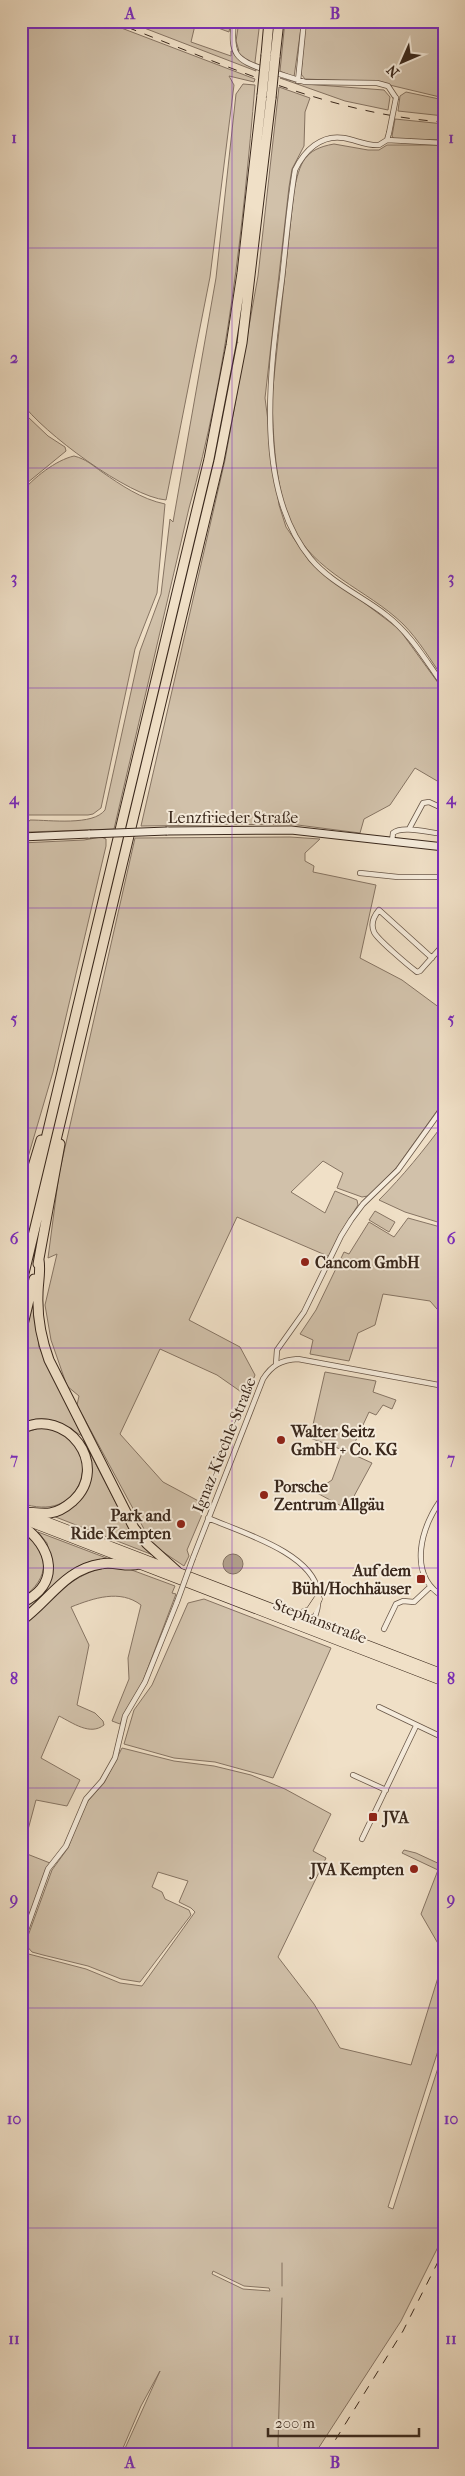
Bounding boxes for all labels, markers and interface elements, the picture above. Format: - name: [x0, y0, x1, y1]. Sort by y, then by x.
- text: A: [124, 4, 136, 23]
- text: B: [330, 4, 340, 23]
- north arrow: [378, 38, 428, 88]
- text: N: [383, 61, 403, 81]
- text: 1: [11, 128, 17, 147]
- text: 1: [448, 128, 454, 147]
- text: 2: [10, 348, 18, 367]
- text: 2: [447, 348, 455, 367]
- text: 3: [11, 568, 17, 588]
- text: 3: [448, 568, 454, 588]
- text: 4: [8, 789, 20, 809]
- text: 4: [445, 789, 457, 809]
- street label: Lenzfrieder Straße: [168, 808, 298, 827]
- text: 5: [11, 1009, 18, 1028]
- text: 5: [448, 1009, 455, 1028]
- text: 6: [10, 1229, 19, 1248]
- text: 6: [447, 1229, 456, 1248]
- place label: Cancom GmbH: [315, 1253, 420, 1272]
- marker: Cancom GmbH: [299, 1256, 311, 1268]
- street label: Ignaz-Kiechle-Straße: [188, 1375, 260, 1515]
- place label: Walter Seitz GmbH + Co. KG: [290, 1422, 398, 1459]
- marker: Walter Seitz GmbH + Co. KG: [275, 1434, 287, 1446]
- text: 7: [9, 1449, 18, 1468]
- text: 7: [446, 1449, 455, 1468]
- place label: Porsche Zentrum Allgäu: [274, 1477, 385, 1515]
- marker: Porsche Zentrum Allgäu: [258, 1489, 270, 1501]
- place label: Park and Ride Kempten: [71, 1506, 172, 1544]
- marker: Park and Ride Kempten: [175, 1518, 187, 1530]
- place label: Auf dem Bühl/Hochhäuser: [292, 1561, 412, 1598]
- marker: Auf dem Bühl/Hochhäuser: [415, 1573, 427, 1585]
- street label: Stephanstraße: [271, 1594, 370, 1648]
- text: 8: [10, 1669, 18, 1688]
- text: 8: [447, 1669, 455, 1688]
- place label: JVA: [381, 1808, 410, 1828]
- marker: JVA: [367, 1811, 379, 1823]
- place label: JVA Kempten: [308, 1860, 405, 1880]
- marker: JVA Kempten: [408, 1863, 420, 1875]
- text: 9: [9, 1889, 18, 1909]
- text: 9: [446, 1889, 455, 1909]
- text: 10: [7, 2109, 21, 2128]
- text: 10: [444, 2109, 458, 2128]
- text: 11: [8, 2329, 20, 2348]
- text: 11: [445, 2329, 457, 2348]
- scale bar: [268, 2406, 419, 2438]
- text: 200 m: [275, 2414, 315, 2432]
- text: A: [124, 2453, 136, 2472]
- text: B: [330, 2453, 340, 2472]

